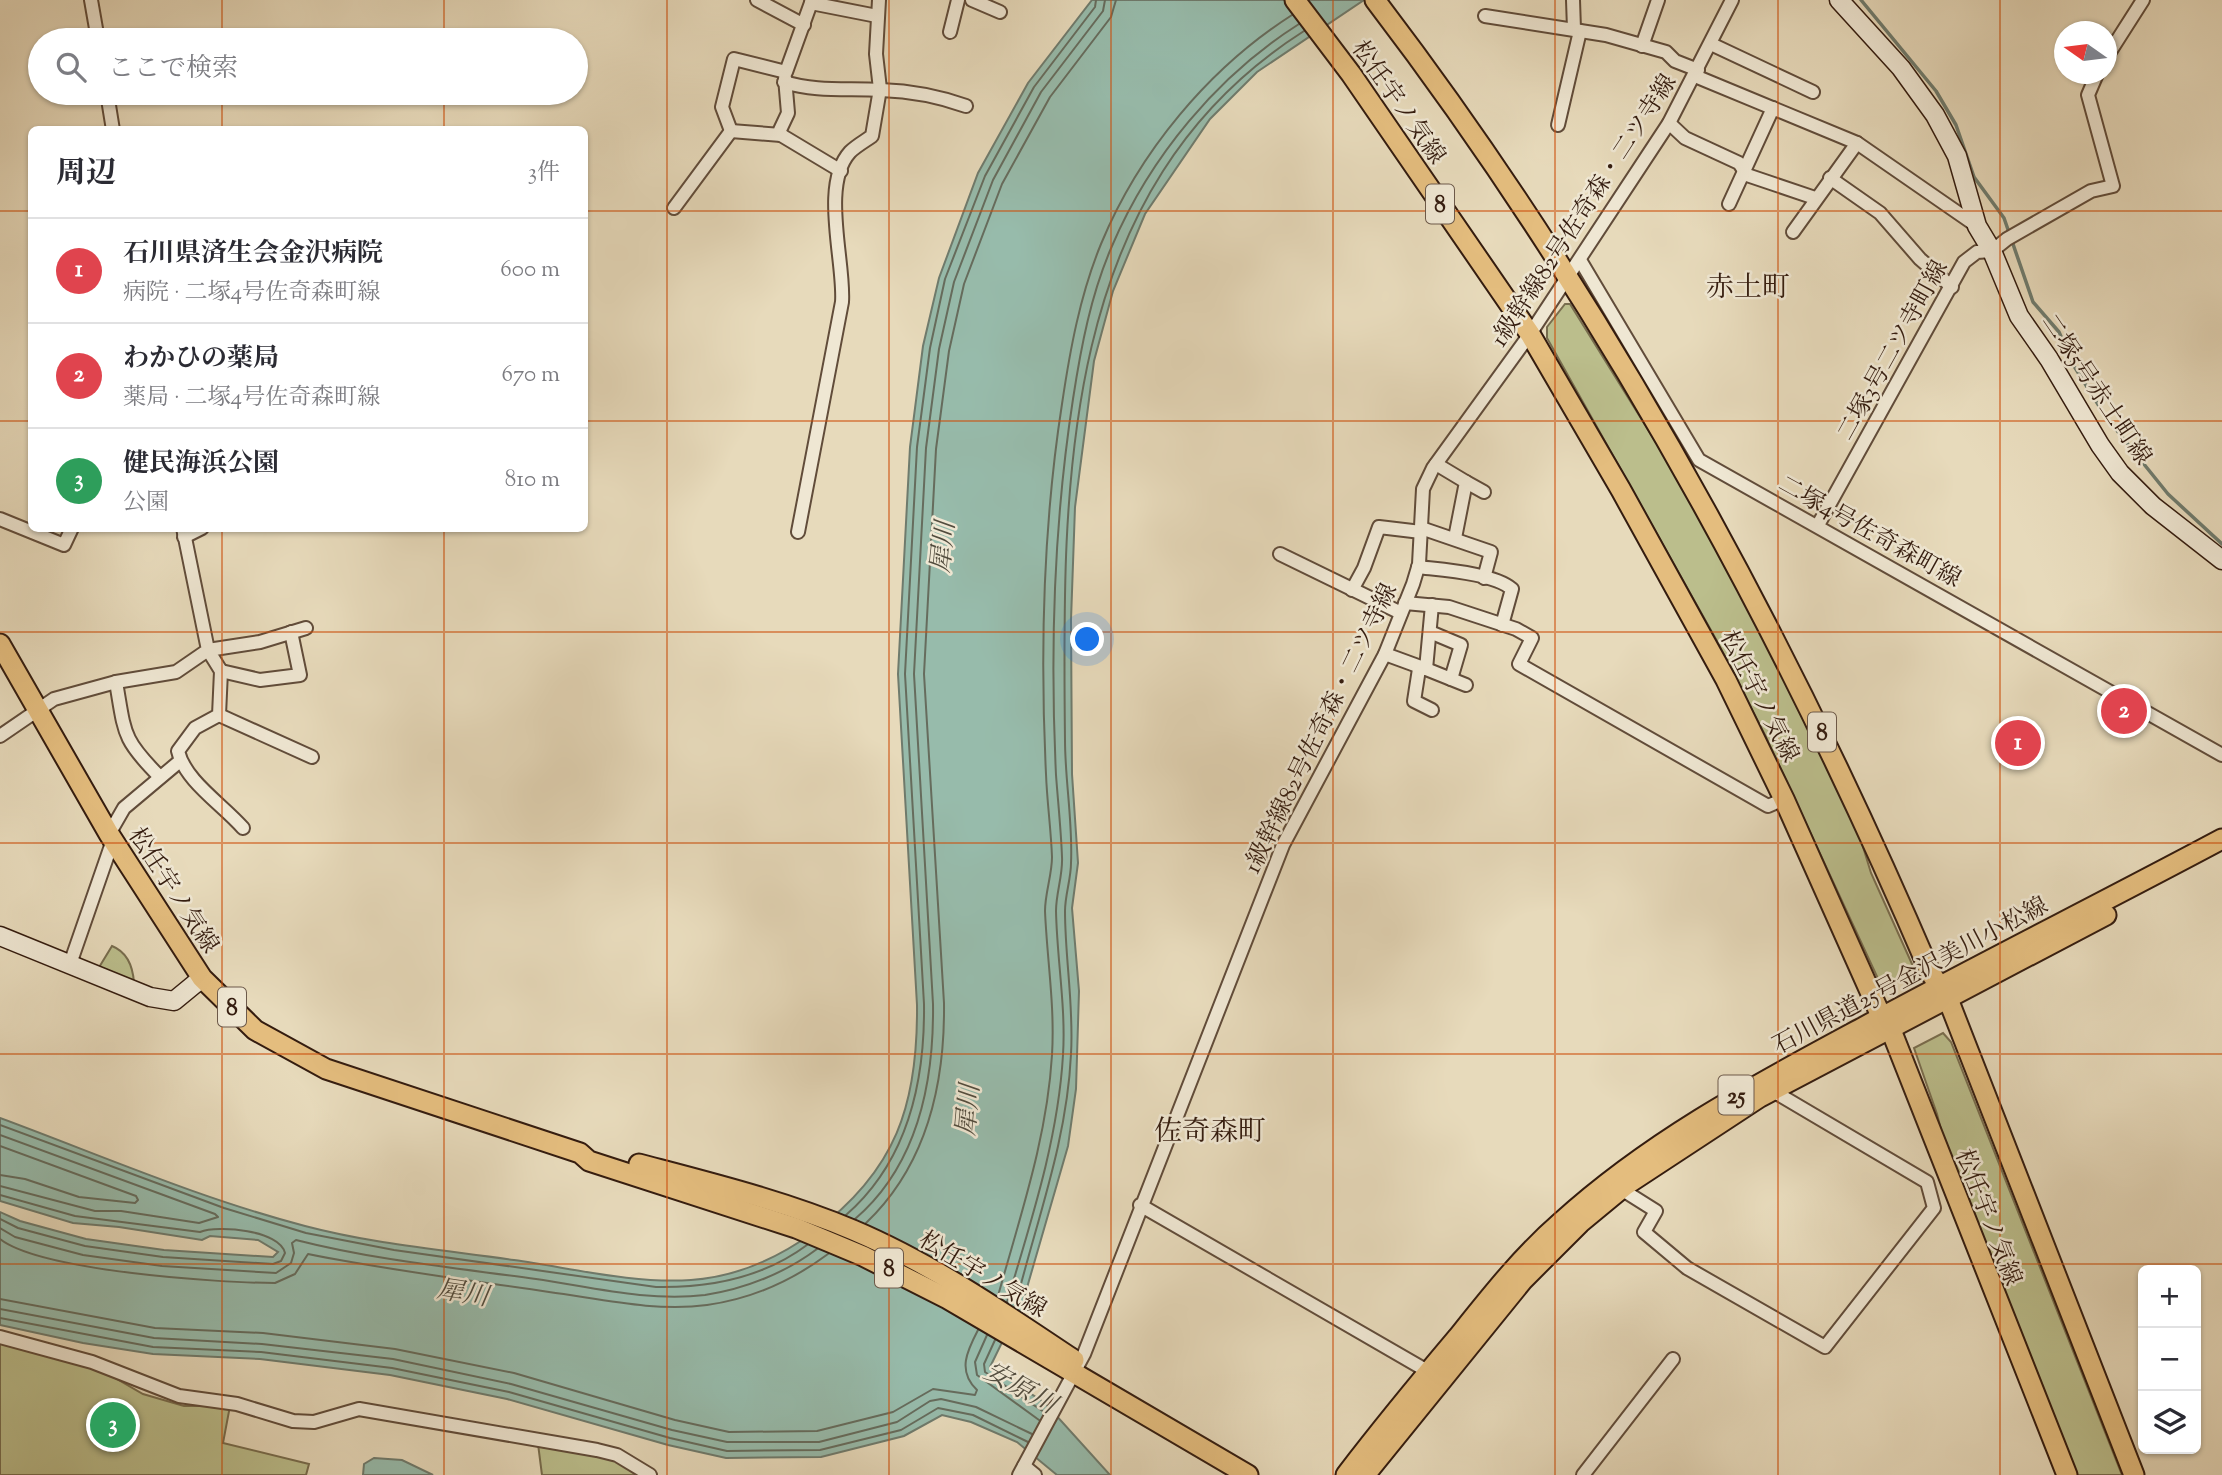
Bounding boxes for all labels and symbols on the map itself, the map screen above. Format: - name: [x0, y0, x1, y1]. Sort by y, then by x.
- north arrow: [2054, 21, 2117, 84]
- street label: 松任宇ノ気線: [1342, 34, 1453, 172]
- street label: 1級幹線82号佐奇森・二ツ寺線: [1484, 68, 1686, 354]
- road number: 8: [1426, 184, 1454, 224]
- street label: 二塚3号二ツ寺町線: [1830, 255, 1958, 447]
- district label: 赤土町: [1706, 269, 1790, 309]
- street label: 二塚5号赤土町線: [2032, 308, 2159, 473]
- street label: 二塚4号佐奇森町線: [1772, 468, 1967, 597]
- water label: 犀川: [923, 516, 966, 575]
- street label: 1級幹線82号佐奇森・二ツ寺線: [1237, 578, 1407, 880]
- your location: [1070, 622, 1104, 656]
- street label: 松任宇ノ気線: [1710, 625, 1806, 769]
- pin: 2: [2101, 685, 2147, 737]
- road number: 8: [1808, 712, 1836, 752]
- pin: 1: [1995, 717, 2041, 769]
- street label: 松任宇ノ気線: [119, 821, 226, 961]
- street label: 石川県道25号金沢美川小松線: [1767, 890, 2055, 1064]
- road number: 8: [218, 988, 246, 1026]
- road number: 25: [1718, 1076, 1754, 1114]
- water label: 犀川: [949, 1080, 990, 1138]
- district label: 佐奇森町: [1154, 1113, 1266, 1153]
- street label: 松任宇ノ気線: [1945, 1144, 2029, 1291]
- street label: 松任宇ノ気線: [911, 1224, 1052, 1327]
- road number: 8: [875, 1248, 903, 1288]
- water label: 犀川: [434, 1272, 494, 1317]
- water label: 安原川: [977, 1354, 1065, 1426]
- pin: 3: [90, 1399, 136, 1451]

